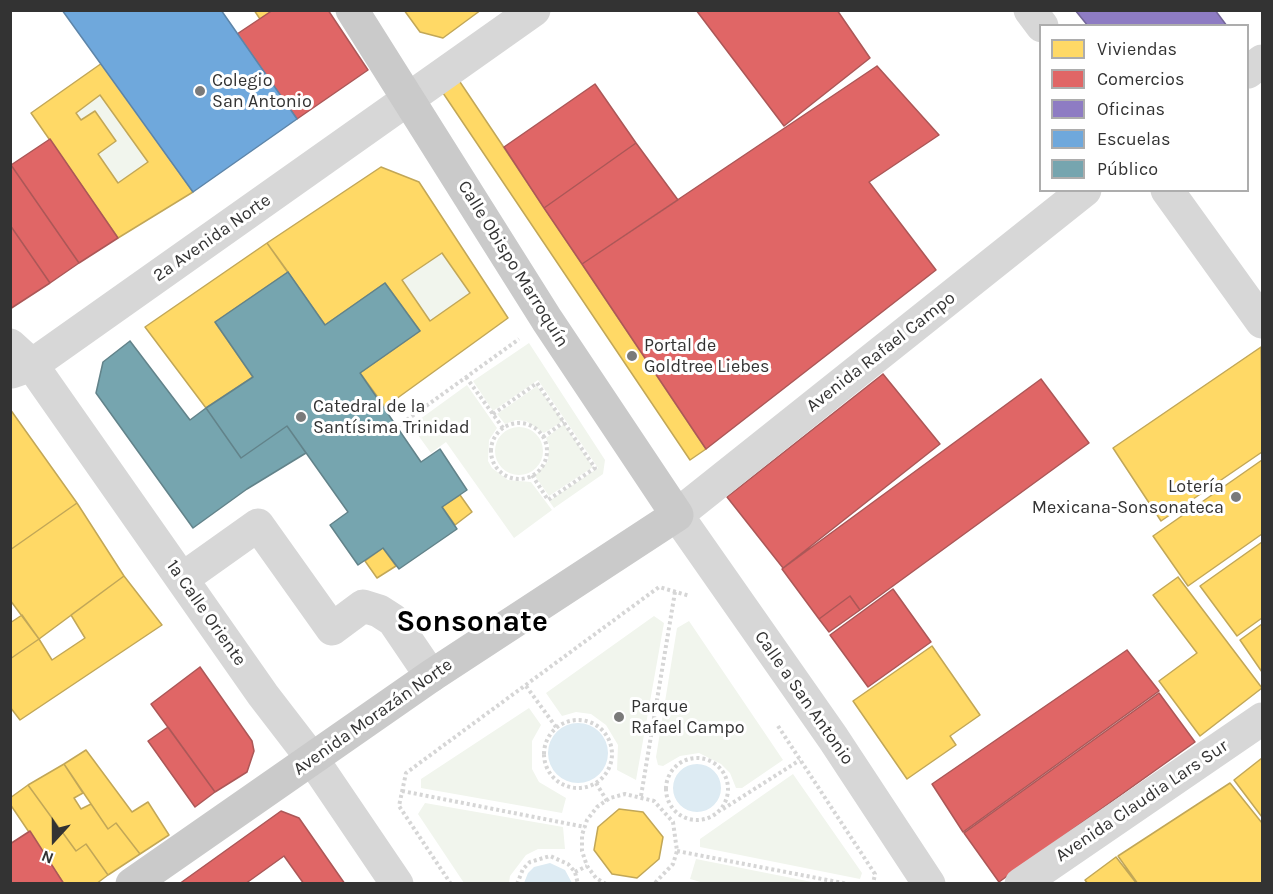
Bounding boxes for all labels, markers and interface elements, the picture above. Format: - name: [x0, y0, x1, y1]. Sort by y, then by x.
- legend: [1039, 24, 1249, 192]
- text: Viviendas: [1097, 38, 1177, 60]
- text: Comercios: [1097, 68, 1184, 90]
- place label: Colegio San Antonio: [212, 70, 312, 112]
- marker: Colegio San Antonio: [193, 84, 207, 98]
- text: Oficinas: [1097, 98, 1165, 120]
- text: Escuelas: [1097, 128, 1170, 150]
- text: Público: [1097, 158, 1158, 180]
- street label: Calle Obispo Marroquín: [453, 177, 573, 351]
- street label: 2a Avenida Norte: [149, 189, 275, 287]
- street label: Avenida Rafael Campo: [802, 287, 960, 417]
- place label: Portal de Goldtree Liebes: [644, 335, 770, 378]
- marker: Portal de Goldtree Liebes: [625, 349, 639, 363]
- place label: Catedral de la Santísima Trinidad: [313, 396, 470, 438]
- marker: Catedral de la Santísima Trinidad: [294, 410, 308, 424]
- place label: Lotería Mexicana-Sonsonateca: [1032, 476, 1224, 518]
- marker: Lotería Mexicana-Sonsonateca: [1229, 490, 1243, 504]
- street label: 1a Calle Oriente: [162, 556, 250, 670]
- district label: Sonsonate: [396, 604, 548, 640]
- street label: Calle a San Antonio: [750, 627, 858, 769]
- street label: Avenida Morazán Norte: [289, 654, 457, 780]
- place label: Parque Rafael Campo: [631, 696, 745, 738]
- marker: Parque Rafael Campo: [612, 710, 626, 724]
- street label: Avenida Claudia Lars Sur: [1052, 735, 1232, 867]
- north arrow: [24, 810, 84, 870]
- text: N: [39, 846, 56, 868]

